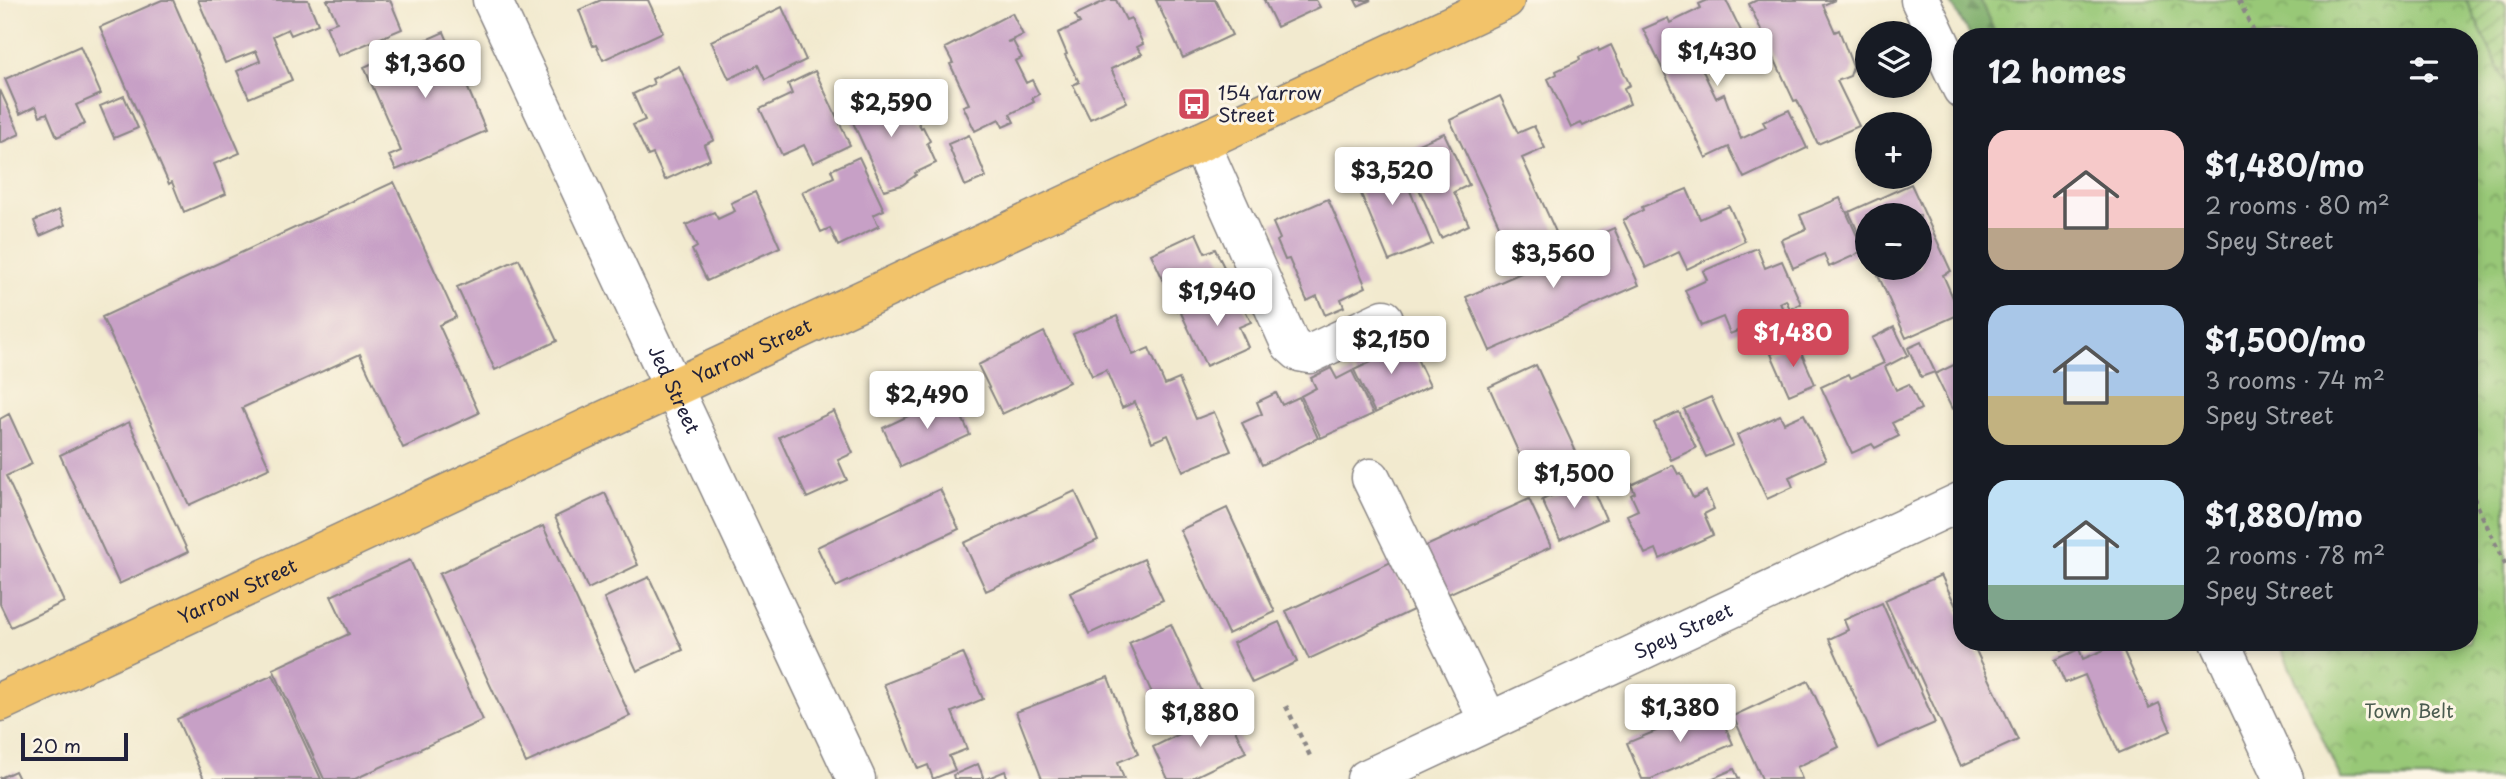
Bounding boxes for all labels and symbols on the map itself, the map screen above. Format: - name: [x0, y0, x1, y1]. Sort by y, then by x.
- pin: $1,430: [1660, 28, 1774, 88]
- pin: $1,360: [368, 41, 482, 100]
- place label: 154 Yarrow Street: [1218, 78, 1322, 128]
- pin: $2,590: [834, 80, 948, 139]
- bus stop icon: 154 Yarrow Street: [1175, 85, 1213, 123]
- pin: $3,520: [1335, 148, 1449, 207]
- pin: $3,560: [1496, 230, 1610, 290]
- pin: $1,940: [1160, 268, 1274, 328]
- street label: Yarrow Street: [688, 310, 816, 390]
- pin: $1,480: [1736, 310, 1850, 369]
- pin: $2,150: [1334, 316, 1448, 376]
- street label: Jed Street: [642, 340, 708, 438]
- pin: $2,490: [870, 372, 984, 431]
- pin: $1,500: [1517, 450, 1631, 510]
- street label: Yarrow Street: [173, 550, 301, 630]
- street label: Spey Street: [1629, 595, 1737, 665]
- pin: $1,380: [1623, 684, 1737, 744]
- pin: $1,880: [1143, 690, 1257, 749]
- park label: Town Belt: [2364, 696, 2454, 724]
- scale bar: [21, 730, 128, 762]

